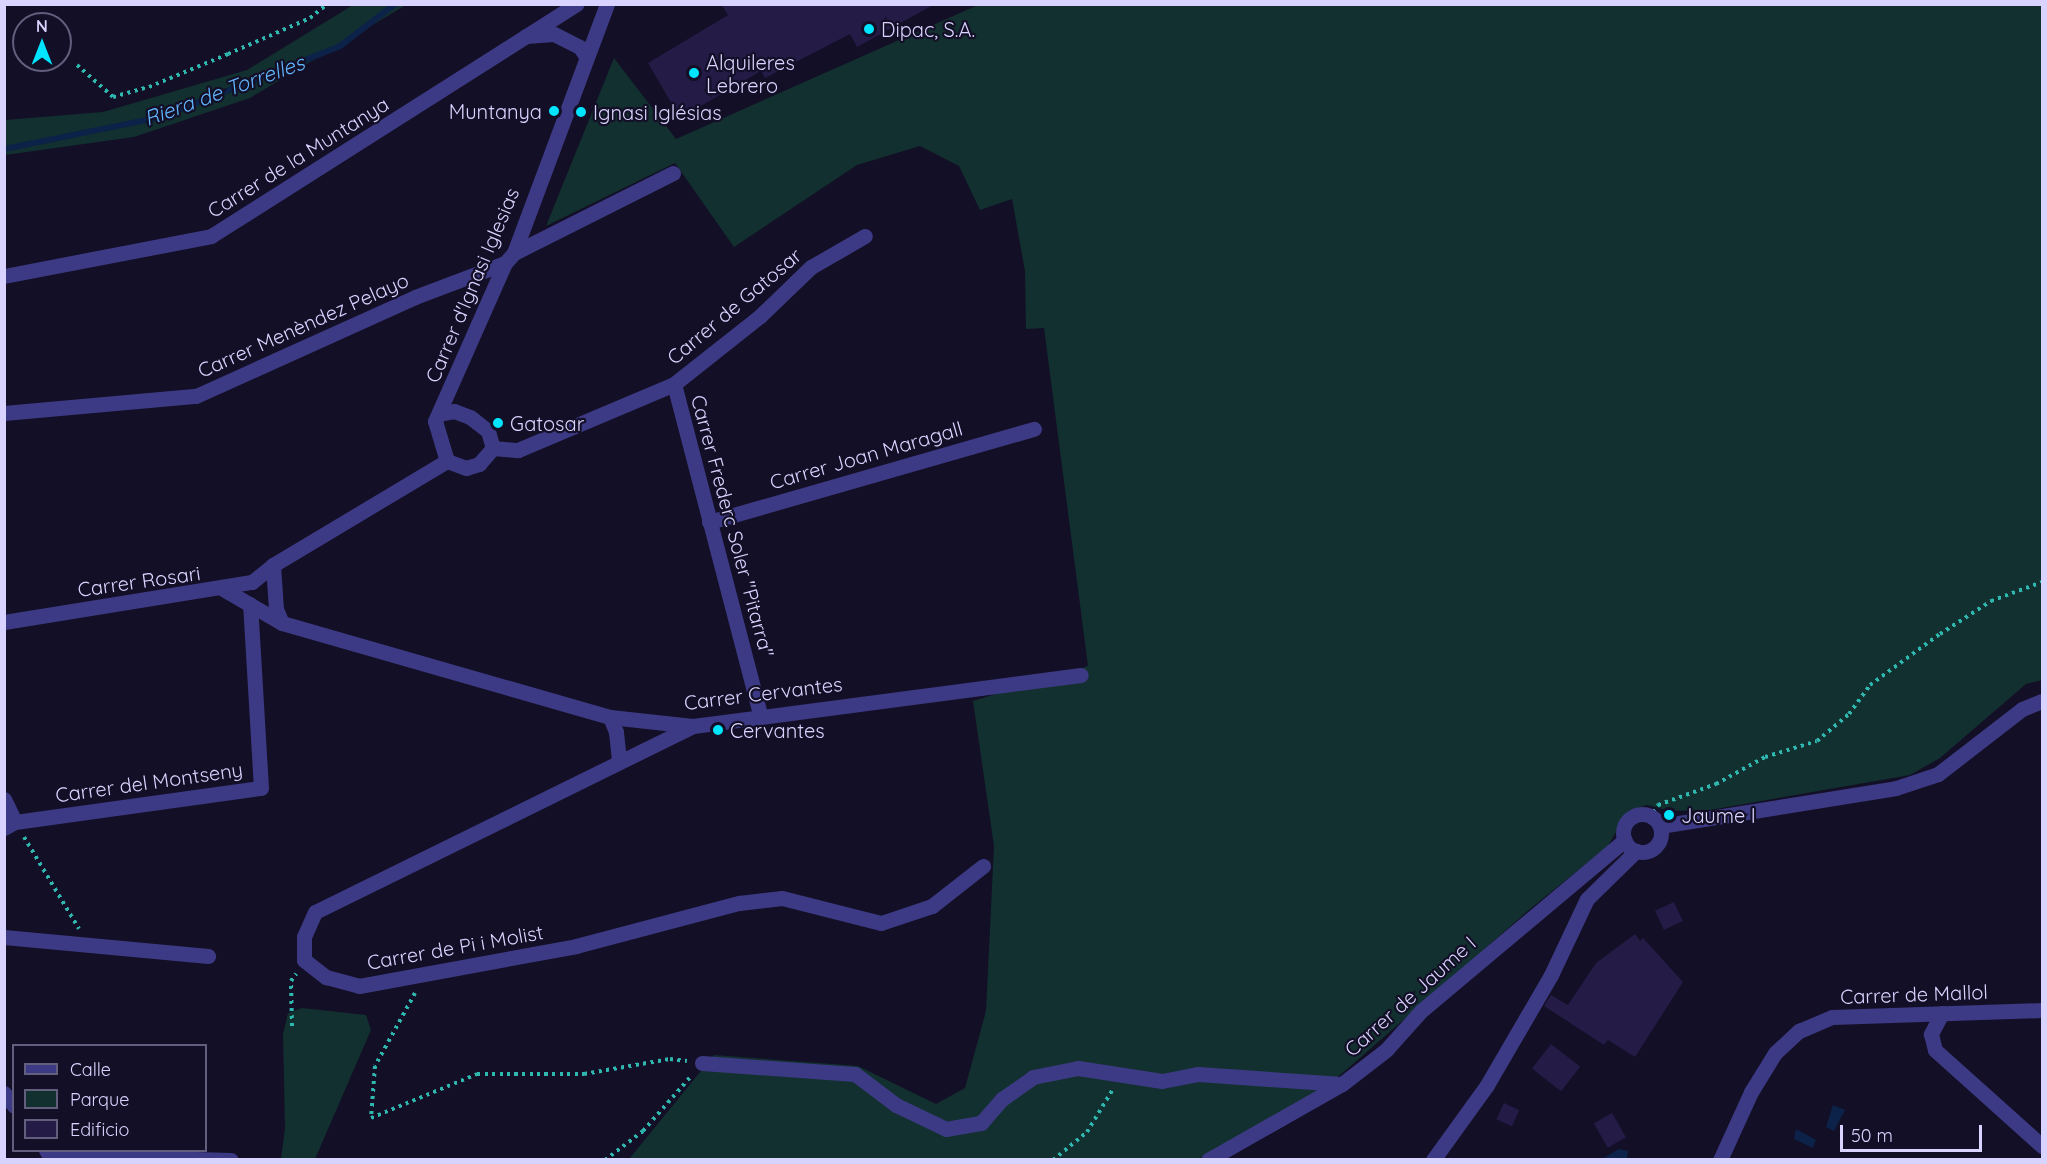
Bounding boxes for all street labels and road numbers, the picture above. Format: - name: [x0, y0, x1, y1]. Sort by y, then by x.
- street label: Carrer de la Muntanya: [203, 91, 393, 223]
- street label: Carrer d'Ignasi Iglesias: [420, 184, 524, 386]
- street label: Carrer de Gatosar: [662, 243, 806, 369]
- street label: Carrer Menèndez Pelayo: [194, 268, 412, 382]
- street label: Carrer Frederc Soler "Pitarra": [686, 392, 780, 660]
- street label: Carrer Joan Maragall: [767, 416, 965, 494]
- street label: Carrer Rosari: [76, 561, 202, 601]
- street label: Carrer Cervantes: [683, 671, 843, 715]
- street label: Carrer del Montseny: [54, 757, 244, 807]
- street label: Carrer de Pi i Molist: [365, 920, 545, 974]
- street label: Carrer de Jaume I: [1339, 931, 1481, 1061]
- street label: Carrer de Mallol: [1840, 979, 1988, 1009]

